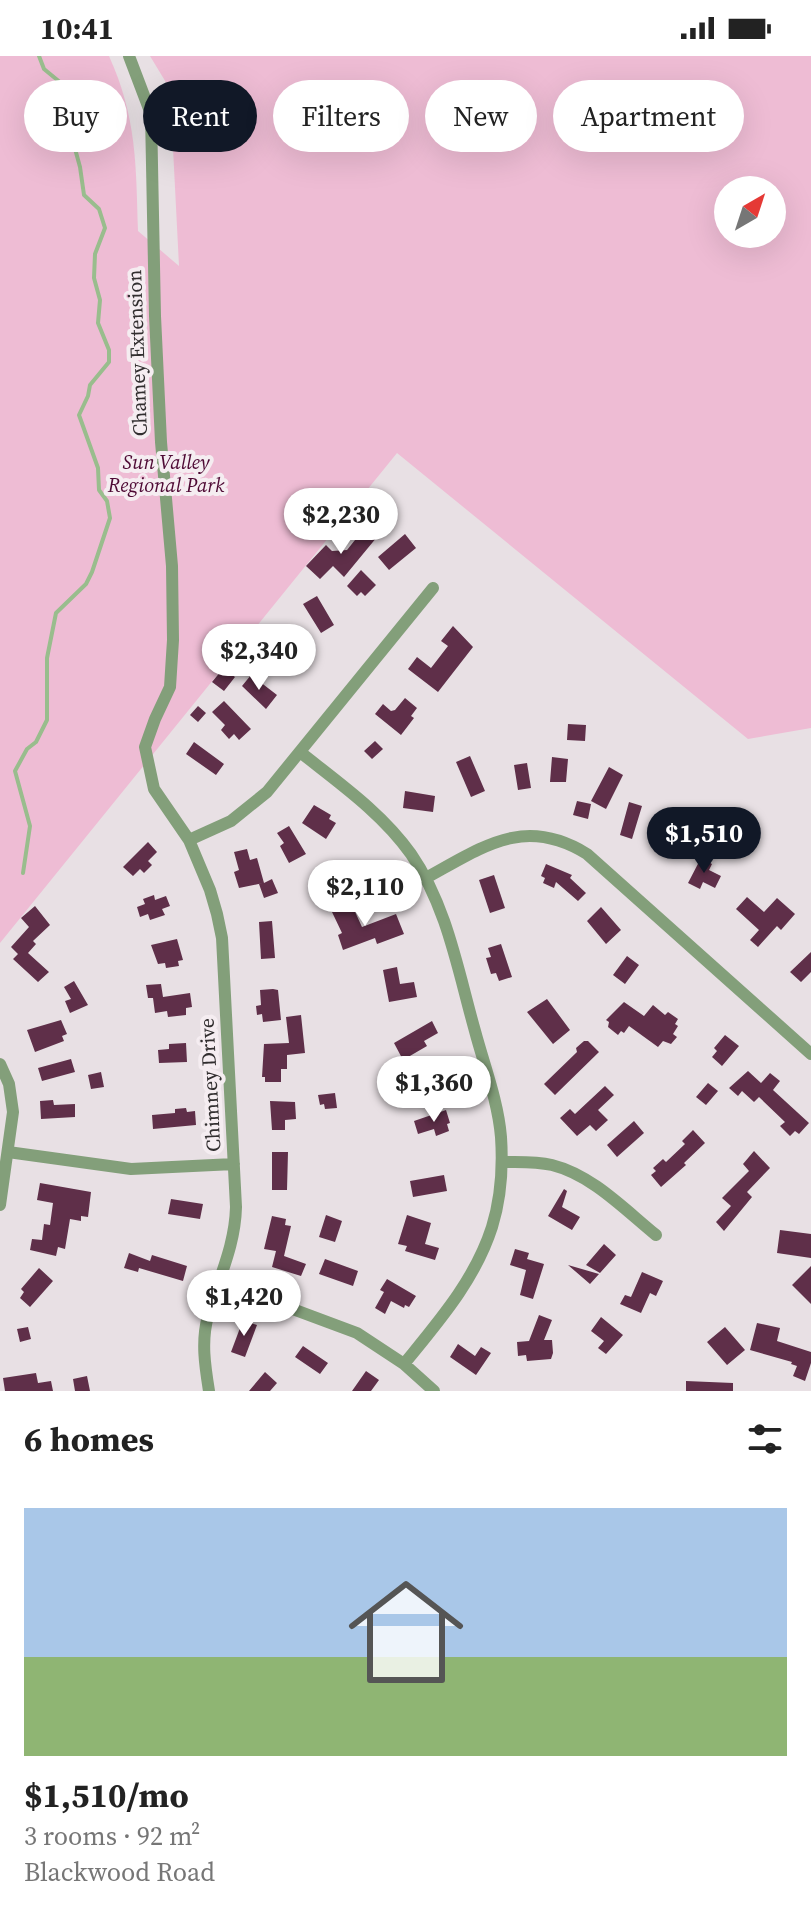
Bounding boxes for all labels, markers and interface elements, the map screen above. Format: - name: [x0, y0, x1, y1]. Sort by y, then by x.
- text: 10:41: [40, 8, 114, 49]
- chip: Buy: [24, 80, 127, 152]
- chip: Rent: [143, 80, 257, 152]
- chip: Filters: [273, 80, 409, 152]
- chip: New: [425, 80, 537, 152]
- chip: Apartment: [553, 80, 744, 152]
- north arrow: [714, 176, 786, 248]
- map controls: [714, 176, 786, 248]
- street label: Chamey Extension: [120, 269, 154, 437]
- park label: Sun Valley Regional Park: [107, 448, 225, 499]
- pin: $2,230: [276, 488, 406, 556]
- text: $2,230: [302, 496, 380, 532]
- pin: $2,340: [194, 624, 324, 692]
- text: $2,340: [220, 632, 298, 668]
- pin: $1,510: [639, 807, 769, 875]
- text: $1,510: [665, 815, 743, 851]
- pin: $2,110: [300, 860, 430, 928]
- text: $2,110: [326, 868, 404, 904]
- street label: Chimney Drive: [193, 1017, 227, 1153]
- pin: $1,360: [369, 1056, 499, 1124]
- text: $1,360: [395, 1064, 473, 1100]
- pin: $1,420: [179, 1270, 309, 1338]
- text: $1,420: [205, 1278, 283, 1314]
- text: 6 homes: [24, 1416, 154, 1462]
- icon: filters: [743, 1417, 787, 1461]
- icon: home: [334, 1560, 478, 1704]
- text: $1,510/mo: [24, 1772, 189, 1818]
- text: 3 rooms · 92 m²: [24, 1818, 200, 1854]
- text: Blackwood Road: [24, 1854, 215, 1890]

